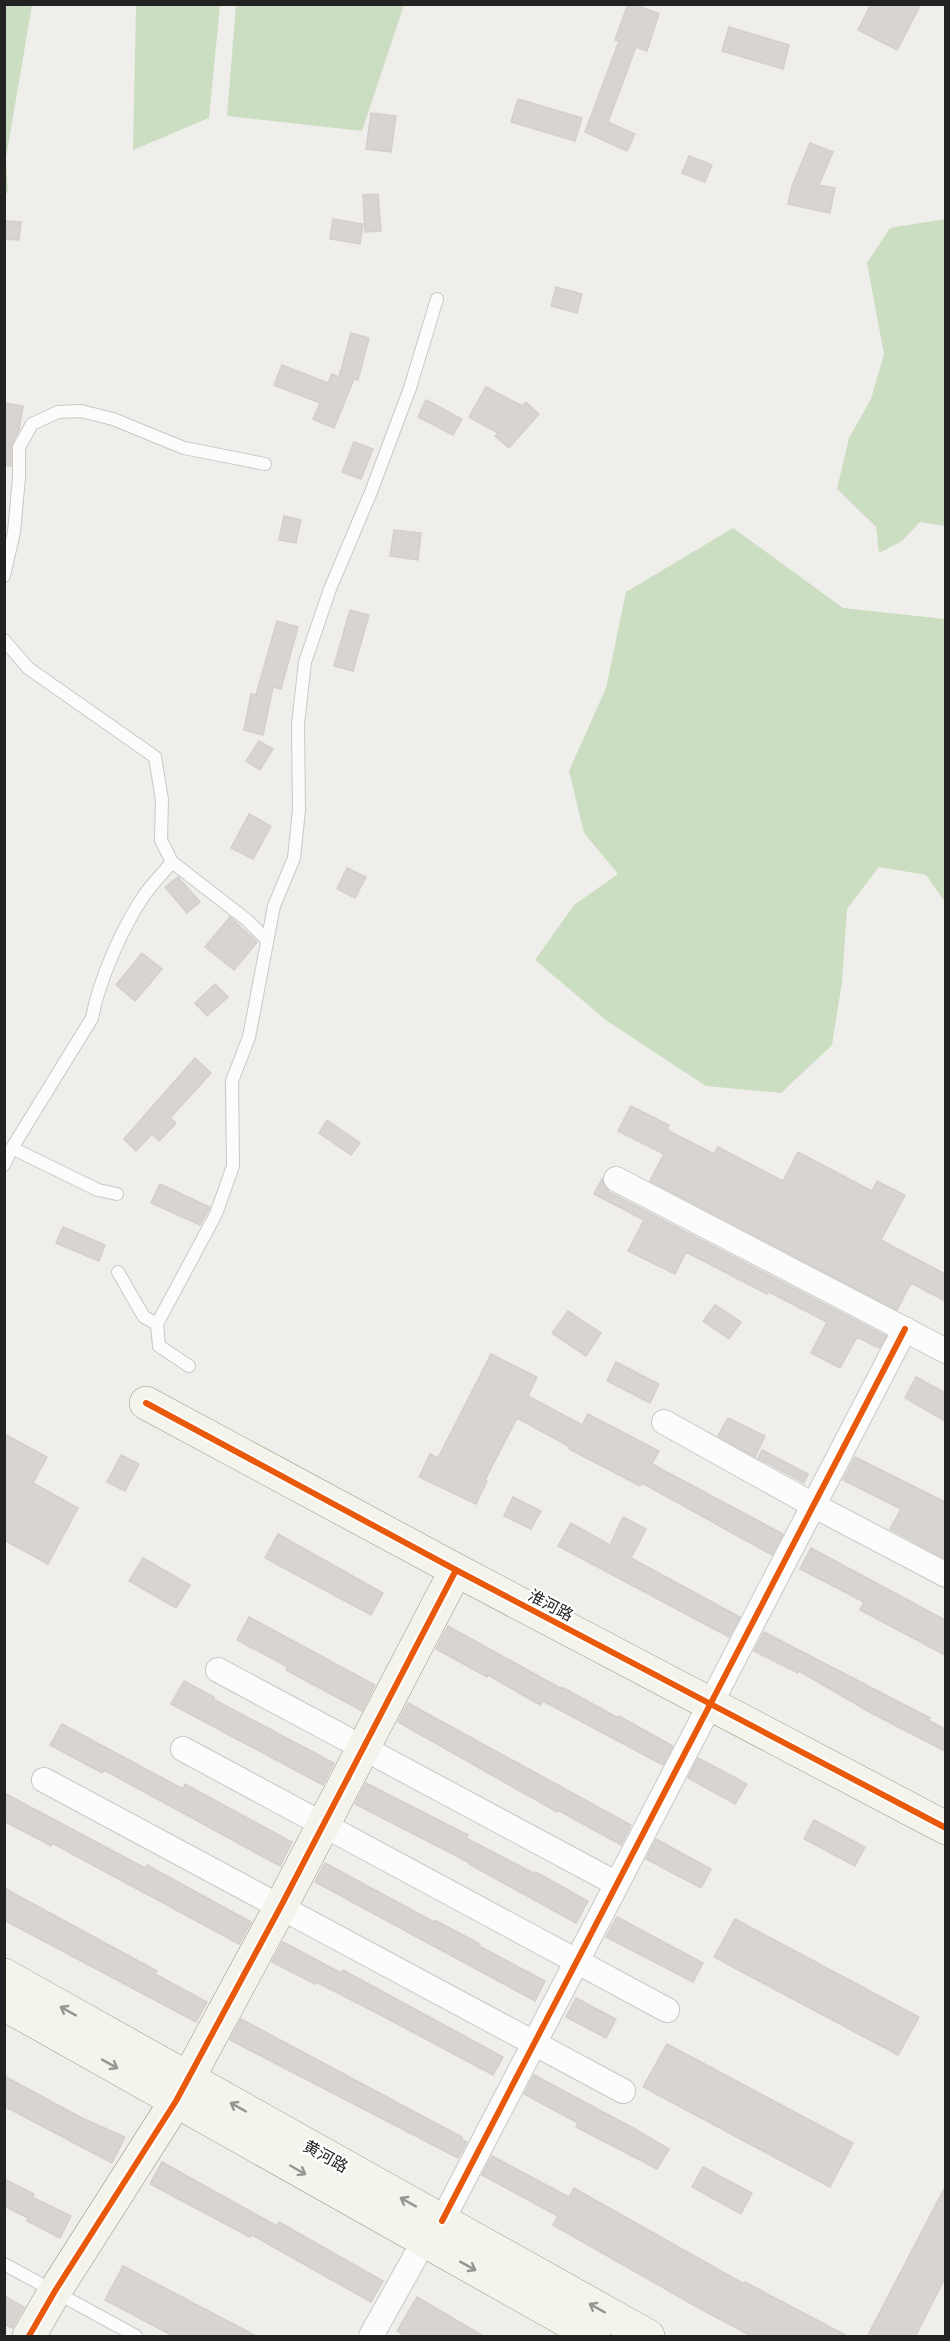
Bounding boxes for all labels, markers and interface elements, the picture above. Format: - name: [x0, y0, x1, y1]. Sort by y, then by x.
- street label: 淮河路: [525, 1584, 577, 1626]
- one-way arrow: [60, 2005, 78, 2016]
- one-way arrow: [101, 2058, 118, 2070]
- one-way arrow: [230, 2100, 247, 2112]
- street label: 黄河路: [300, 2135, 352, 2177]
- one-way arrow: [289, 2165, 307, 2176]
- one-way arrow: [400, 2196, 418, 2207]
- one-way arrow: [459, 2260, 476, 2272]
- one-way arrow: [589, 2302, 606, 2314]

